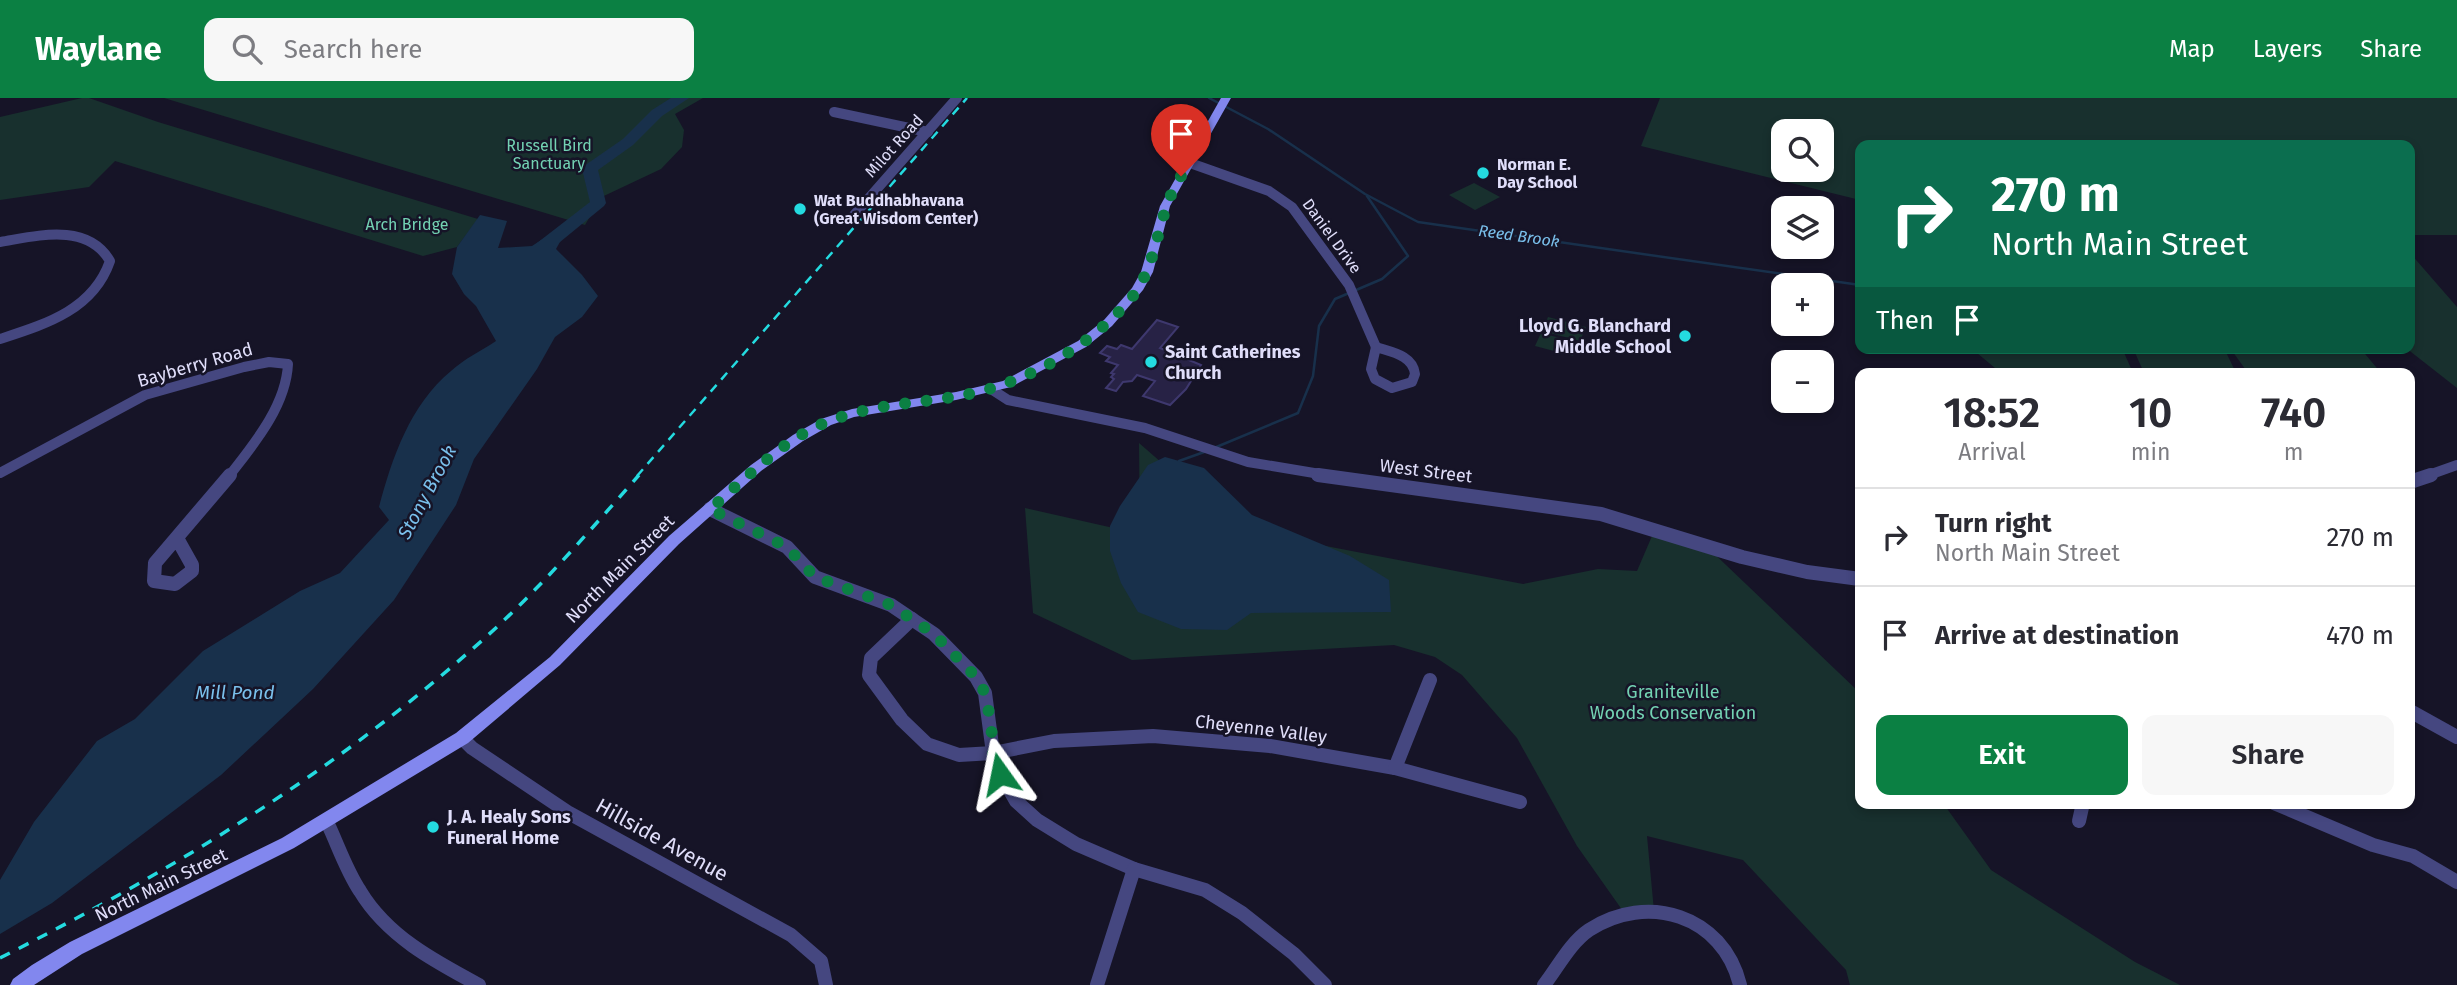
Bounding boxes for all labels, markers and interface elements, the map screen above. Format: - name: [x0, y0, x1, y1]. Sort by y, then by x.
- search box: [204, 18, 694, 81]
- text: Waylane: [35, 29, 162, 69]
- icon: search: [228, 30, 266, 68]
- text: Search here: [284, 34, 423, 65]
- text: Map: [2169, 35, 2215, 63]
- text: Layers: [2253, 35, 2322, 63]
- text: Share: [2360, 35, 2422, 63]
- pin: [1151, 104, 1211, 176]
- street label: Milot Road: [861, 111, 927, 181]
- icon: arrive: [1162, 115, 1200, 153]
- map controls: [1771, 119, 1834, 413]
- button: search: [1771, 119, 1834, 182]
- park label: Russell Bird Sanctuary: [506, 136, 592, 173]
- place label: Norman E. Day School: [1497, 155, 1578, 192]
- marker: Norman E. Day School: [1475, 165, 1491, 181]
- text: 270 m: [1991, 165, 2120, 224]
- icon: right: [1876, 168, 1967, 259]
- place label: Wat Buddhabhavana (Great Wisdom Center): [814, 191, 978, 228]
- street label: Daniel Drive: [1298, 195, 1366, 277]
- button: layers: [1771, 196, 1834, 259]
- marker: Wat Buddhabhavana (Great Wisdom Center): [792, 201, 808, 217]
- park label: Arch Bridge: [366, 215, 448, 234]
- water label: Reed Brook: [1477, 221, 1561, 251]
- text: North Main Street: [1991, 225, 2248, 263]
- button: +: [1771, 273, 1834, 336]
- icon: arrive: [1948, 301, 1986, 339]
- text: Then: [1876, 305, 1934, 336]
- place label: Lloyd G. Blanchard Middle School: [1519, 315, 1672, 358]
- marker: Lloyd G. Blanchard Middle School: [1677, 328, 1693, 344]
- street label: Bayberry Road: [135, 338, 255, 392]
- place label: Saint Catherines Church: [1165, 341, 1301, 384]
- button: −: [1771, 350, 1834, 413]
- marker: Saint Catherines Church: [1143, 354, 1159, 370]
- text: 18:52: [1944, 388, 2040, 438]
- text: 10: [2129, 388, 2172, 438]
- text: 740: [2261, 388, 2326, 438]
- text: Arrival: [1958, 438, 2026, 466]
- text: min: [2131, 438, 2170, 466]
- text: m: [2284, 438, 2304, 466]
- water label: Stony Brook: [392, 441, 461, 544]
- street label: West Street: [1378, 454, 1474, 488]
- text: Turn right: [1935, 508, 2052, 539]
- street label: North Main Street: [561, 510, 679, 628]
- icon: right: [1876, 518, 1914, 556]
- text: 270 m: [2326, 522, 2394, 553]
- text: North Main Street: [1935, 539, 2120, 567]
- icon: arrive: [1876, 616, 1914, 654]
- text: Arrive at destination: [1935, 620, 2179, 651]
- text: 470 m: [2326, 620, 2394, 651]
- water label: Mill Pond: [195, 681, 275, 704]
- park label: Graniteville Woods Conservation: [1590, 681, 1756, 724]
- street label: Cheyenne Valley: [1194, 710, 1328, 748]
- button: Exit: [1876, 715, 2128, 795]
- button: Share: [2142, 715, 2394, 795]
- position arrow: [963, 737, 1037, 811]
- street label: Hillside Avenue: [591, 793, 733, 887]
- place label: J. A. Healy Sons Funeral Home: [446, 806, 571, 849]
- marker: J. A. Healy Sons Funeral Home: [425, 819, 441, 835]
- street label: North Main Street: [91, 843, 231, 927]

